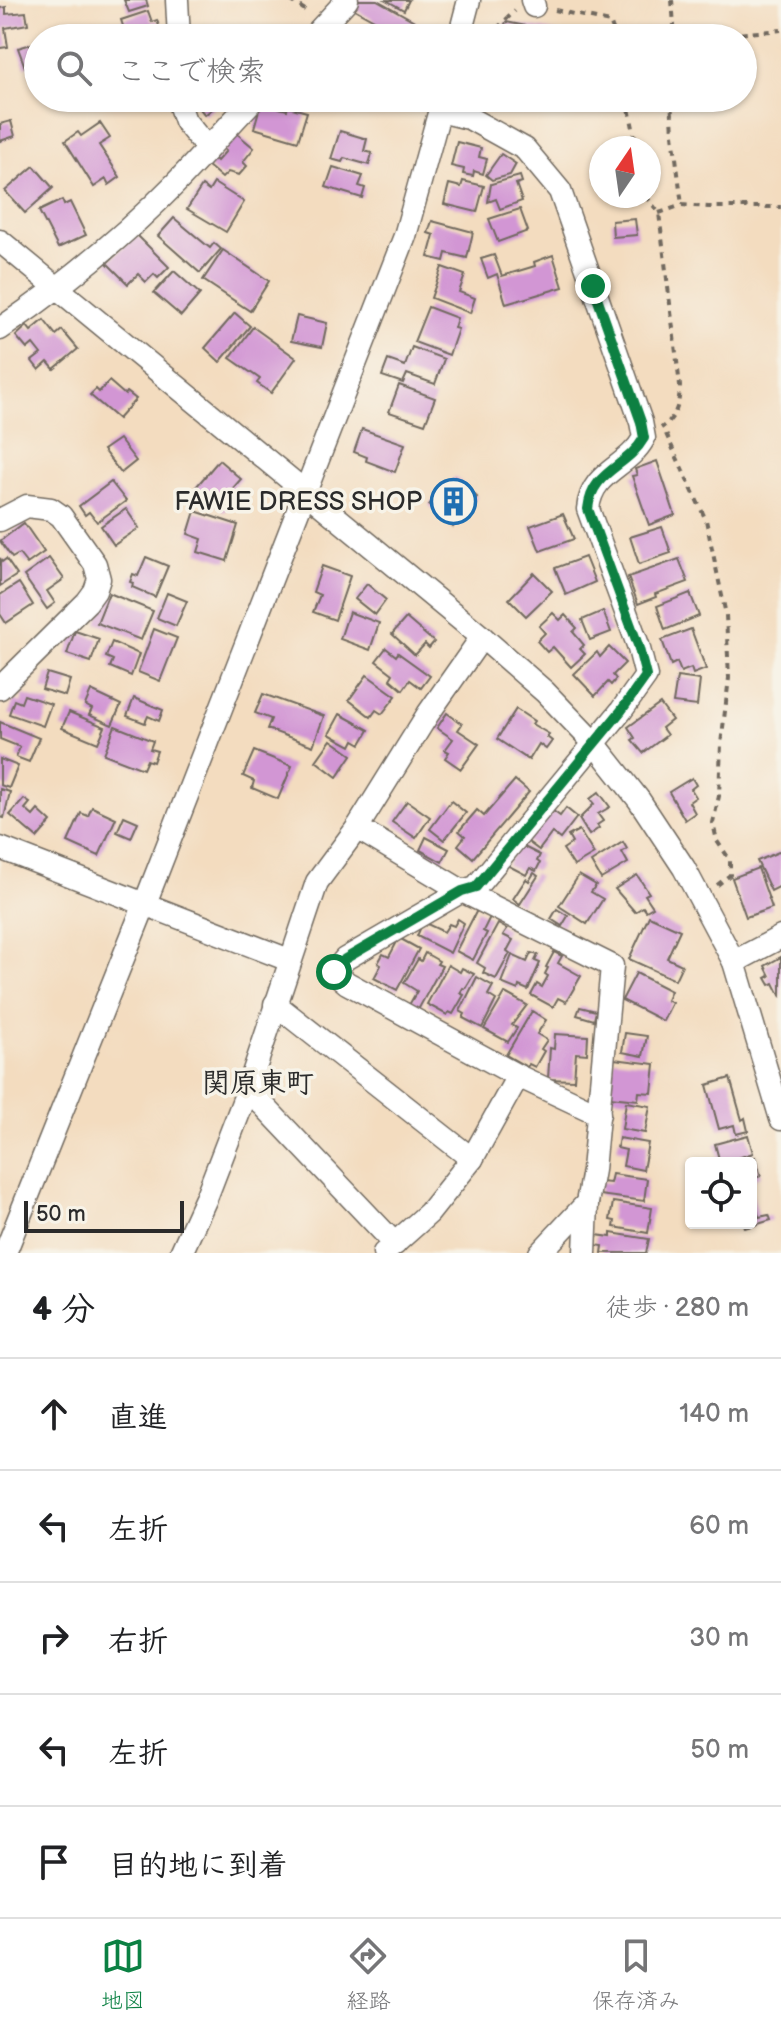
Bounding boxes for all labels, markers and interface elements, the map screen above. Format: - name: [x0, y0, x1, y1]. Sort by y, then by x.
- search box: [24, 24, 757, 112]
- icon: search: [52, 46, 96, 90]
- text: ここで検索: [116, 54, 266, 90]
- north arrow: [589, 136, 661, 208]
- route end: [575, 268, 611, 304]
- building icon: FAWIE DRESS SHOP: [429, 477, 477, 525]
- place label: FAWIE DRESS SHOP: [174, 487, 422, 518]
- route start: [316, 954, 352, 990]
- district label: 関原東町: [202, 1067, 314, 1100]
- map controls: [685, 1157, 757, 1229]
- button: locate: [685, 1157, 757, 1229]
- scale bar: [24, 1197, 184, 1233]
- text: 50 m: [36, 1201, 86, 1228]
- text: 4 分: [32, 1289, 95, 1330]
- text: 徒歩 · 280 m: [606, 1293, 749, 1324]
- icon: ahead: [32, 1392, 76, 1436]
- text: 140 m: [679, 1399, 749, 1430]
- text: 直進: [108, 1400, 168, 1436]
- icon: left: [32, 1504, 76, 1548]
- text: 60 m: [689, 1511, 749, 1542]
- text: 左折: [108, 1512, 168, 1548]
- icon: right: [32, 1616, 76, 1660]
- text: 30 m: [689, 1623, 749, 1654]
- text: 右折: [108, 1624, 168, 1660]
- icon: left: [32, 1728, 76, 1772]
- text: 50 m: [690, 1735, 749, 1766]
- text: 左折: [108, 1736, 168, 1772]
- icon: arrive: [32, 1840, 76, 1884]
- text: 目的地に到着: [108, 1848, 288, 1884]
- tab: 地図: [101, 1934, 145, 2015]
- tab: 経路: [346, 1934, 390, 2015]
- tab: 保存済み: [592, 1934, 680, 2015]

